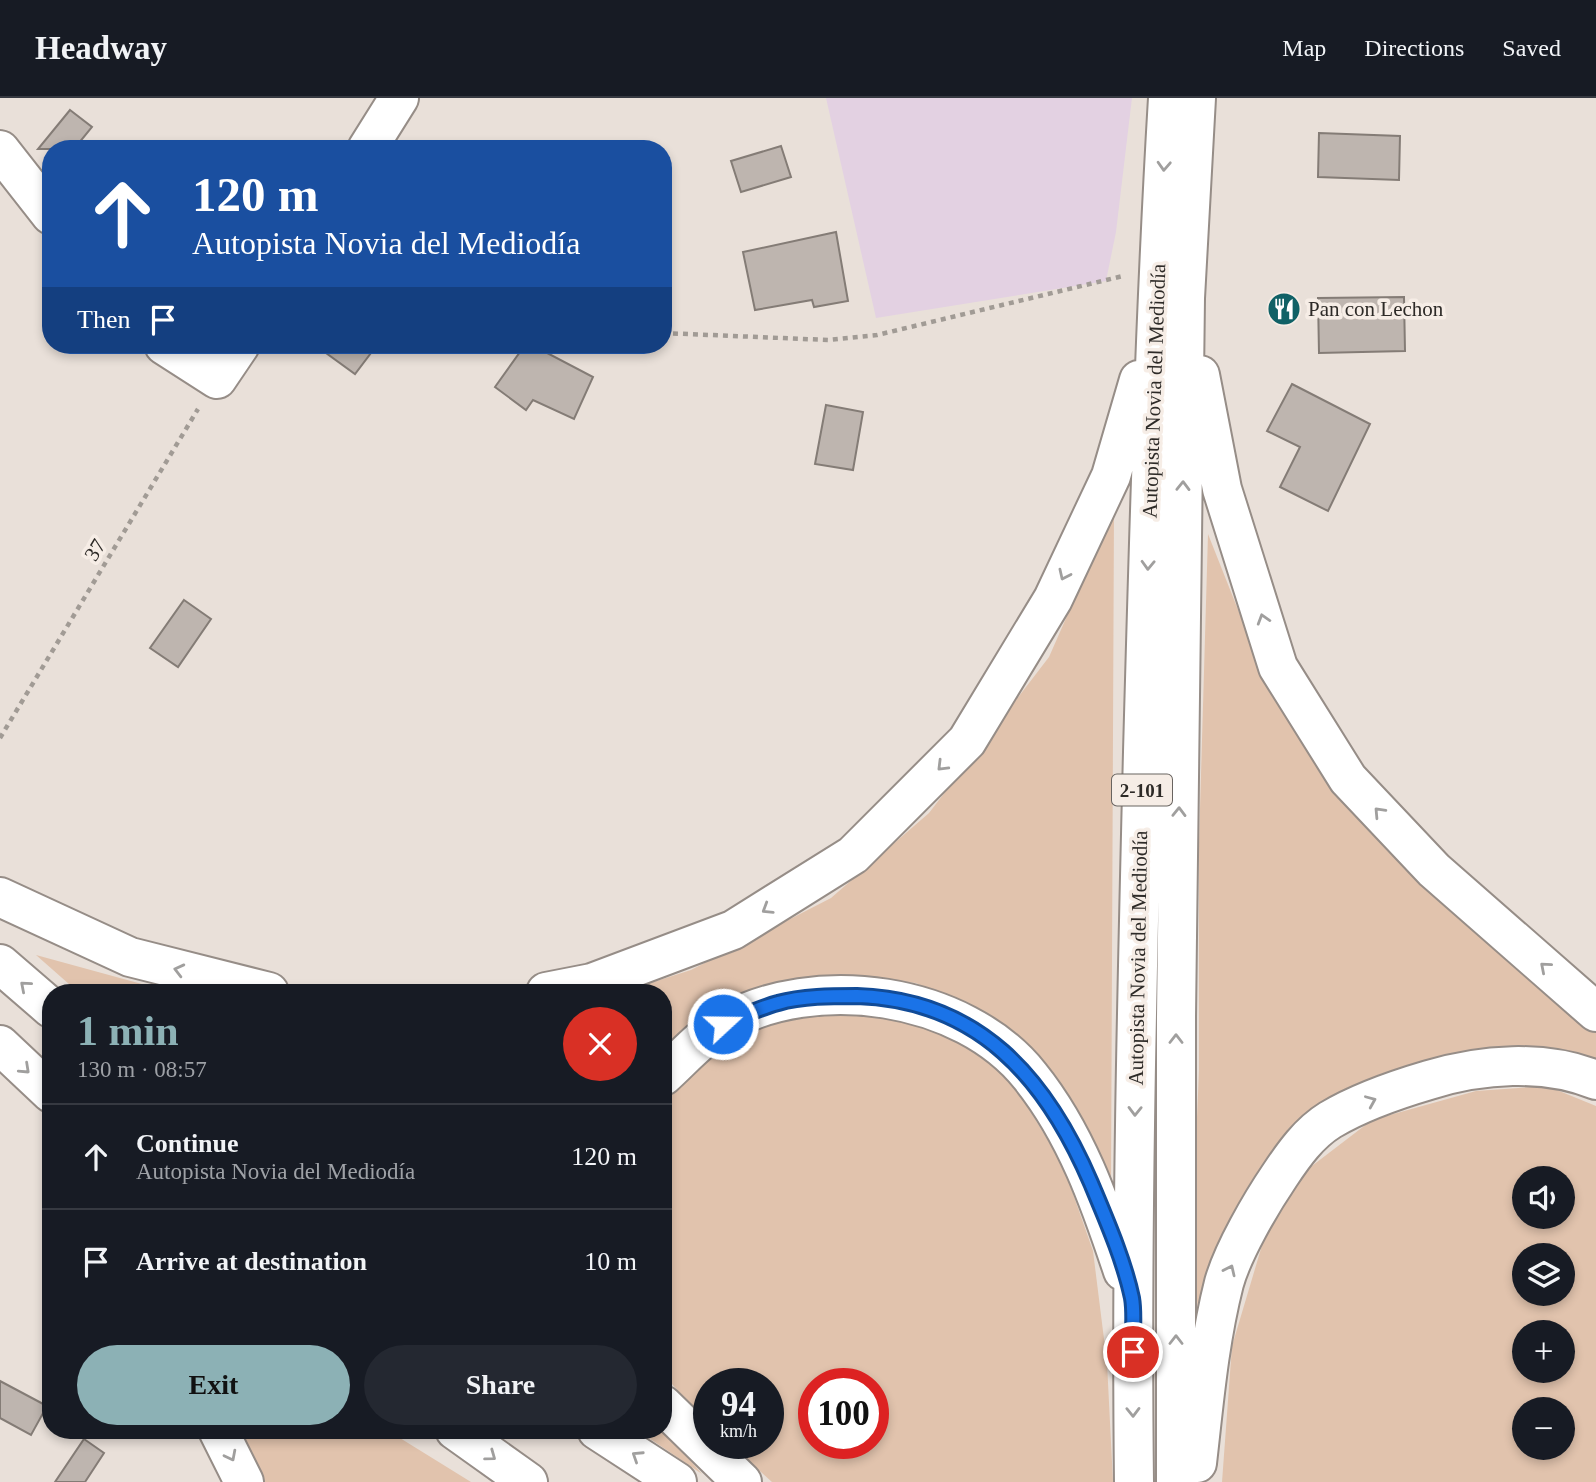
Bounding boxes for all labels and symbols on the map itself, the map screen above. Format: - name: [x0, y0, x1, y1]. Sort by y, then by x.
- one-way arrow: [1157, 161, 1172, 172]
- street label: Autopista Novia del Mediodía: [1138, 263, 1170, 519]
- restaurant icon: Pan con Lechon: [1265, 290, 1303, 328]
- place label: Pan con Lechon: [1308, 297, 1444, 321]
- one-way arrow: [1175, 481, 1191, 491]
- street label: 37: [79, 535, 111, 565]
- one-way arrow: [1141, 560, 1156, 571]
- one-way arrow: [1059, 568, 1073, 580]
- one-way arrow: [1257, 613, 1271, 625]
- one-way arrow: [938, 757, 951, 770]
- road number: 2-101: [1112, 775, 1172, 806]
- one-way arrow: [1171, 806, 1187, 817]
- one-way arrow: [1374, 807, 1387, 820]
- street label: Autopista Novia del Mediodía: [1124, 830, 1152, 1086]
- one-way arrow: [762, 900, 775, 913]
- one-way arrow: [1540, 963, 1553, 975]
- one-way arrow: [173, 964, 185, 978]
- one-way arrow: [21, 982, 34, 994]
- position arrow: [686, 987, 760, 1061]
- one-way arrow: [1168, 1034, 1184, 1044]
- one-way arrow: [17, 1061, 30, 1073]
- one-way arrow: [1363, 1095, 1376, 1109]
- one-way arrow: [1127, 1105, 1142, 1116]
- one-way arrow: [1222, 1265, 1236, 1277]
- pin: [1103, 1322, 1163, 1382]
- one-way arrow: [1168, 1335, 1184, 1345]
- speed limit sign: 100: [798, 1368, 889, 1459]
- one-way arrow: [1125, 1407, 1141, 1417]
- one-way arrow: [483, 1448, 496, 1460]
- one-way arrow: [222, 1449, 236, 1461]
- one-way arrow: [632, 1452, 645, 1464]

